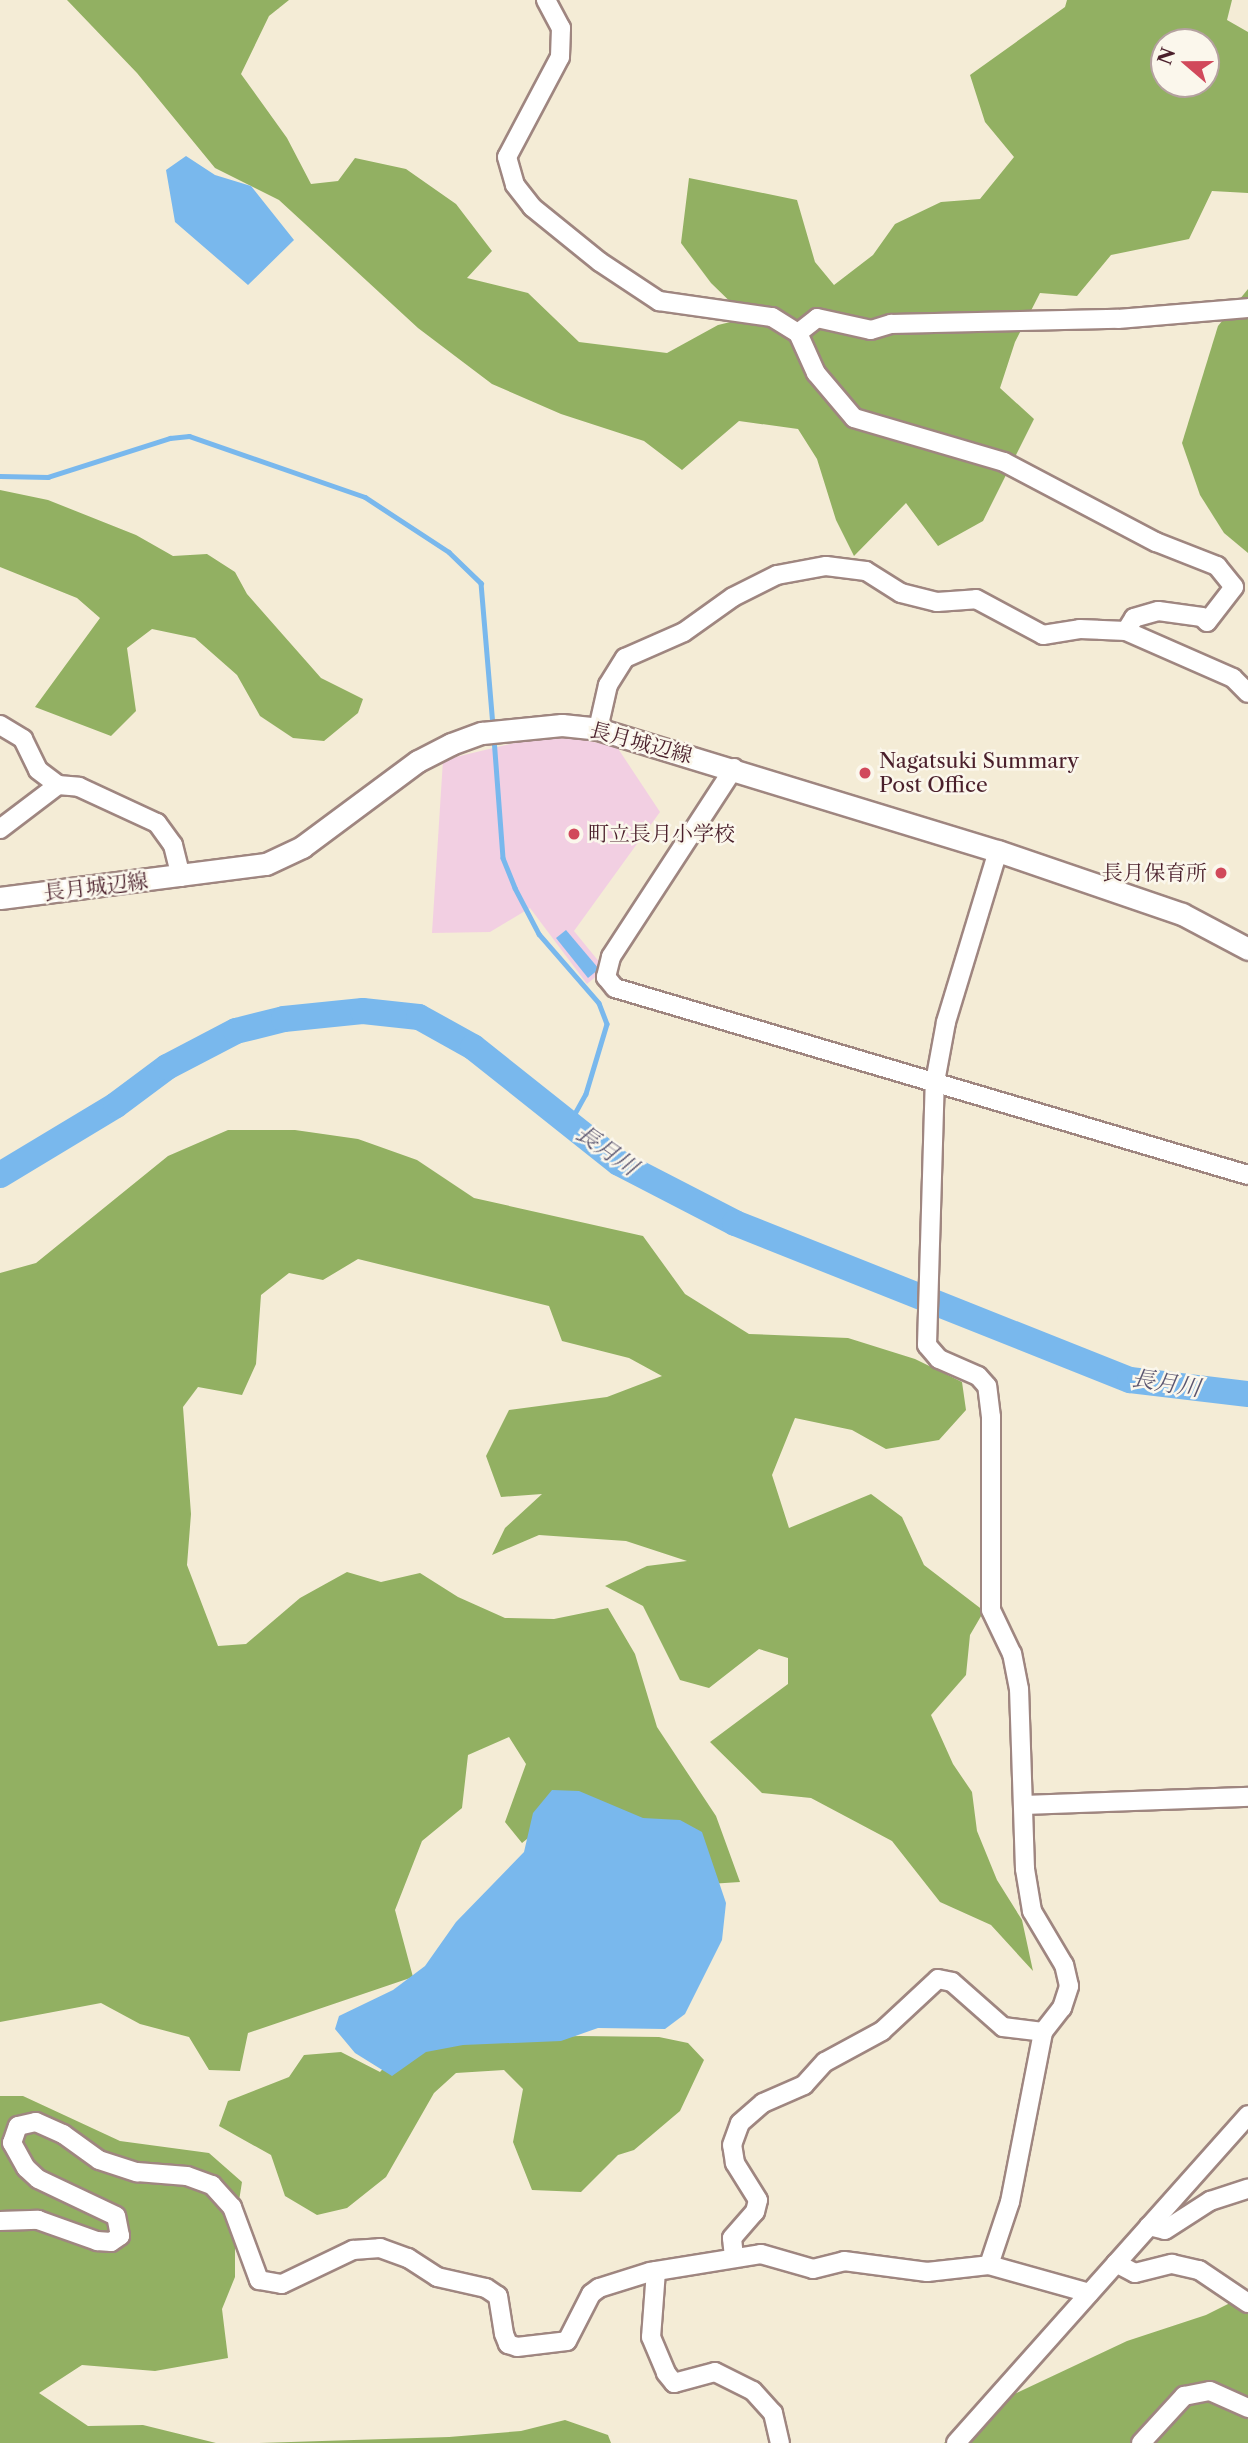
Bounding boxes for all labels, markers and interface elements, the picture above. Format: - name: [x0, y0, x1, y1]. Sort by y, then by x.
- north arrow: [1150, 28, 1220, 98]
- text: N: [1153, 45, 1180, 68]
- street label: 長月城辺線: [587, 717, 695, 769]
- place label: Nagatsuki Summary Post Office: [879, 748, 1079, 798]
- marker: Nagatsuki Summary Post Office: [857, 765, 873, 781]
- place label: 町立長月小学校: [588, 821, 735, 847]
- marker: 町立長月小学校: [566, 826, 582, 842]
- place label: 長月保育所: [1102, 860, 1207, 886]
- marker: 長月保育所: [1213, 865, 1229, 881]
- street label: 長月城辺線: [42, 868, 150, 906]
- water label: 長月川: [571, 1119, 643, 1181]
- water label: 長月川: [1130, 1364, 1202, 1402]

